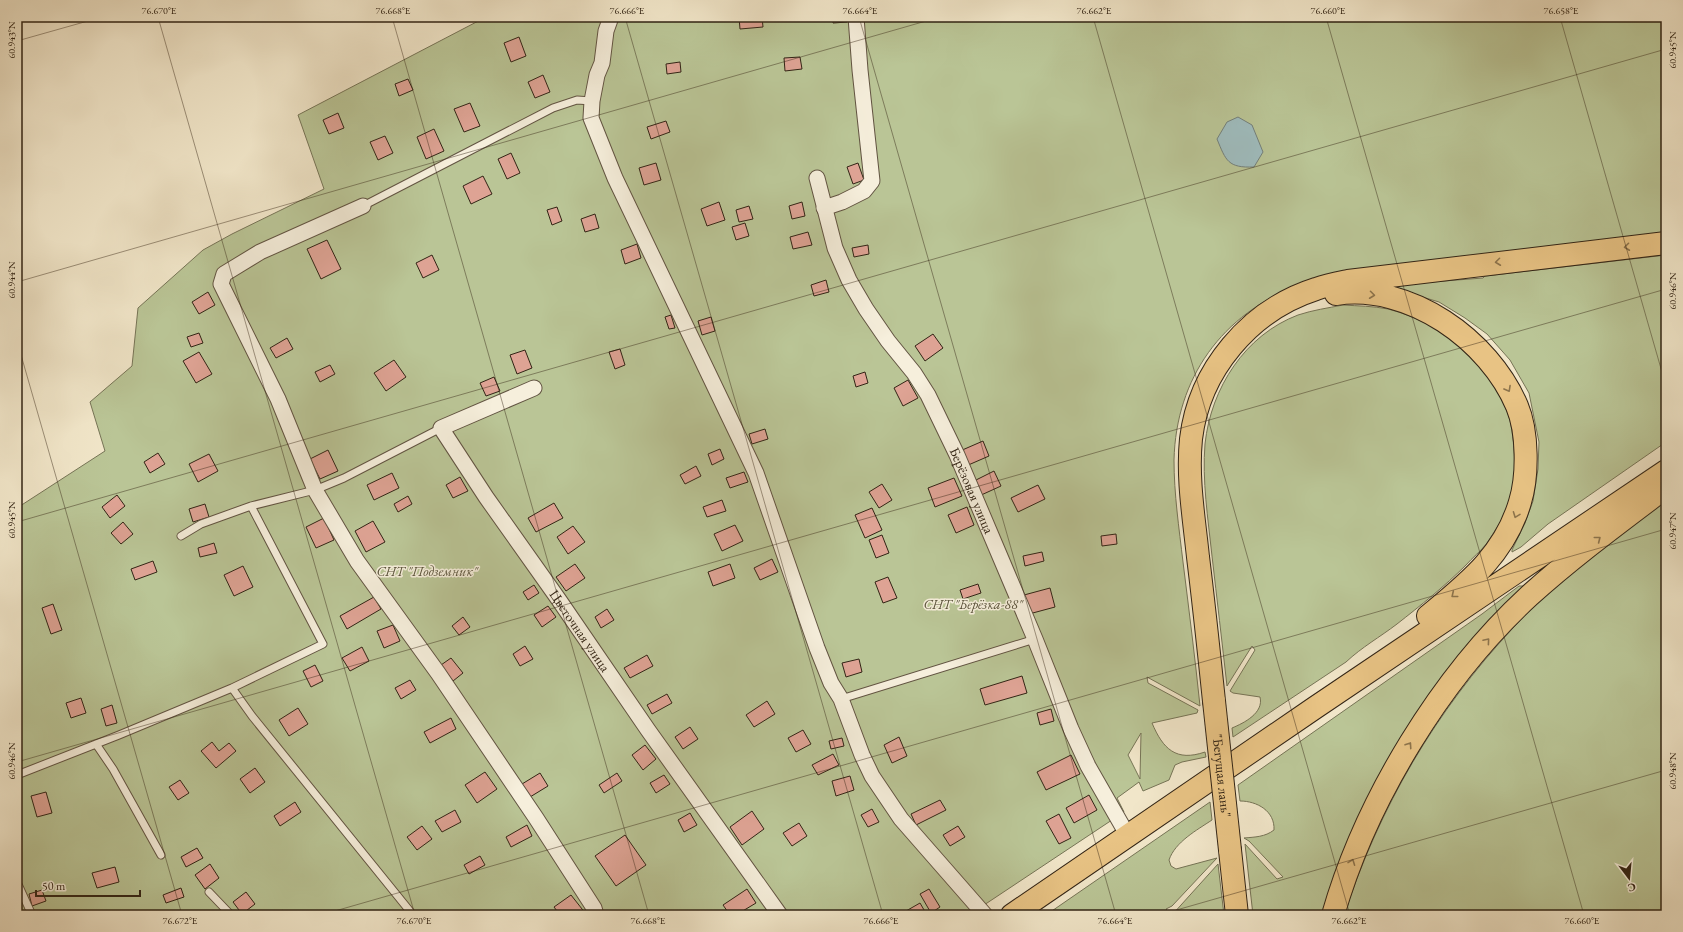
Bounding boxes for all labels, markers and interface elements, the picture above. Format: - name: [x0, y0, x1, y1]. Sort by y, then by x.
- text: 76.670°E: [142, 4, 177, 17]
- text: 76.668°E: [376, 4, 411, 17]
- text: 76.666°E: [610, 4, 645, 17]
- text: 76.664°E: [843, 4, 878, 17]
- text: 76.662°E: [1077, 4, 1112, 17]
- text: 76.660°E: [1311, 4, 1346, 17]
- text: 76.658°E: [1544, 4, 1579, 17]
- text: 60.943°N: [5, 21, 18, 59]
- text: 60.945°N: [1666, 31, 1679, 69]
- one-way arrow: [1624, 242, 1630, 251]
- one-way arrow: [1495, 257, 1501, 266]
- text: 60.944°N: [5, 261, 18, 299]
- text: 60.946°N: [1666, 272, 1679, 310]
- one-way arrow: [1369, 290, 1375, 299]
- one-way arrow: [1504, 385, 1511, 392]
- street label: Берёзовая улица: [946, 444, 998, 537]
- text: 60.945°N: [5, 501, 18, 539]
- one-way arrow: [1512, 511, 1520, 518]
- text: 60.947°N: [1666, 512, 1679, 550]
- one-way arrow: [1594, 536, 1601, 544]
- park label: СНТ "Подземник": [376, 562, 479, 580]
- street label: Цветочная улица: [545, 586, 615, 676]
- one-way arrow: [1451, 591, 1458, 598]
- park label: СНТ "Берёзка-88": [923, 595, 1024, 613]
- one-way arrow: [1482, 638, 1489, 646]
- street label: "Бегущая лань": [1209, 733, 1235, 818]
- text: 60.946°N: [5, 742, 18, 780]
- one-way arrow: [1405, 742, 1412, 749]
- text: 60.948°N: [1666, 752, 1679, 790]
- one-way arrow: [1347, 858, 1355, 865]
- north arrow: [1609, 858, 1649, 898]
- scale bar: [36, 872, 140, 898]
- text: 50 m: [42, 878, 66, 894]
- text: С: [1626, 880, 1637, 895]
- text: 76.672°E: [163, 914, 198, 927]
- text: 76.670°E: [397, 914, 432, 927]
- text: 76.668°E: [631, 914, 666, 927]
- text: 76.666°E: [864, 914, 899, 927]
- text: 76.664°E: [1098, 914, 1133, 927]
- text: 76.662°E: [1332, 914, 1367, 927]
- text: 76.660°E: [1565, 914, 1600, 927]

